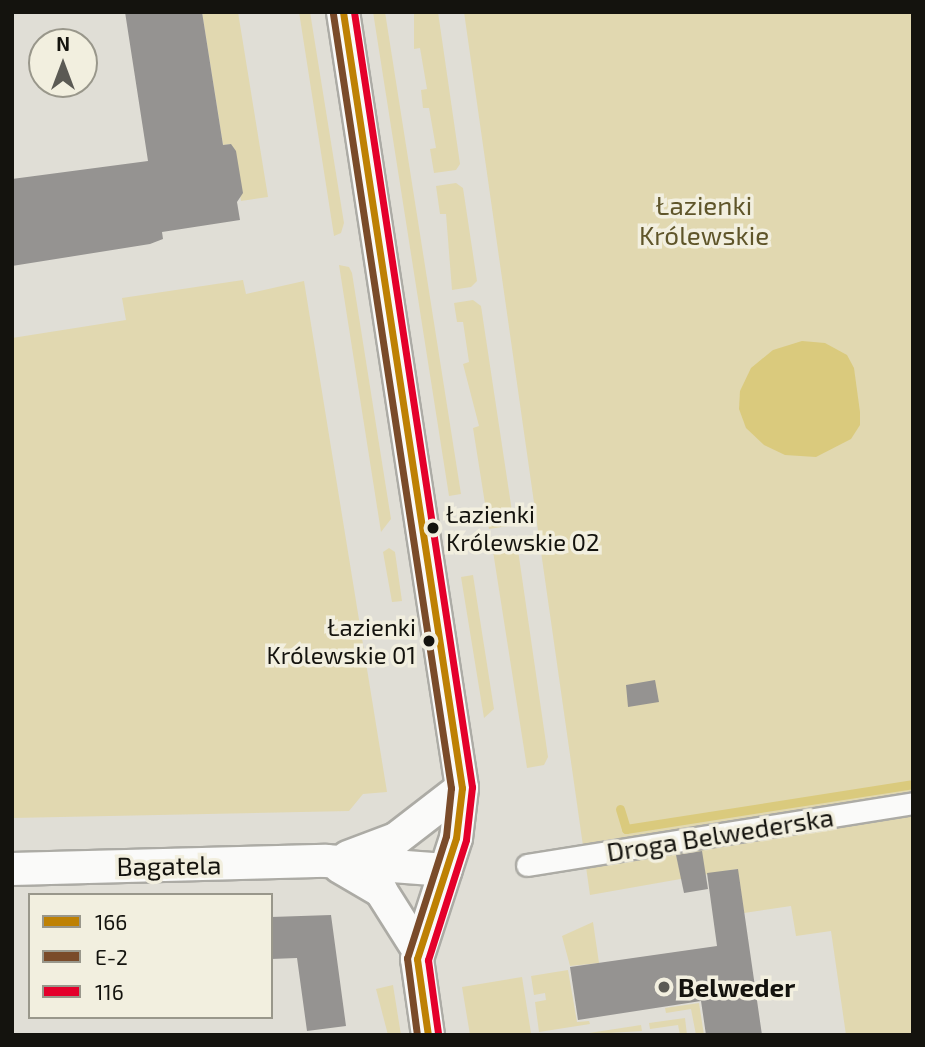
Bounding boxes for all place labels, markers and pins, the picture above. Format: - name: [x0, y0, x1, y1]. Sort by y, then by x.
- place label: Łazienki Królewskie 02: [446, 500, 599, 556]
- marker: Łazienki Królewskie 02: [426, 521, 440, 535]
- place label: Łazienki Królewskie 01: [266, 613, 416, 669]
- marker: Łazienki Królewskie 01: [422, 634, 436, 648]
- place label: Belweder: [678, 971, 795, 1003]
- marker: Belweder: [656, 979, 672, 995]

